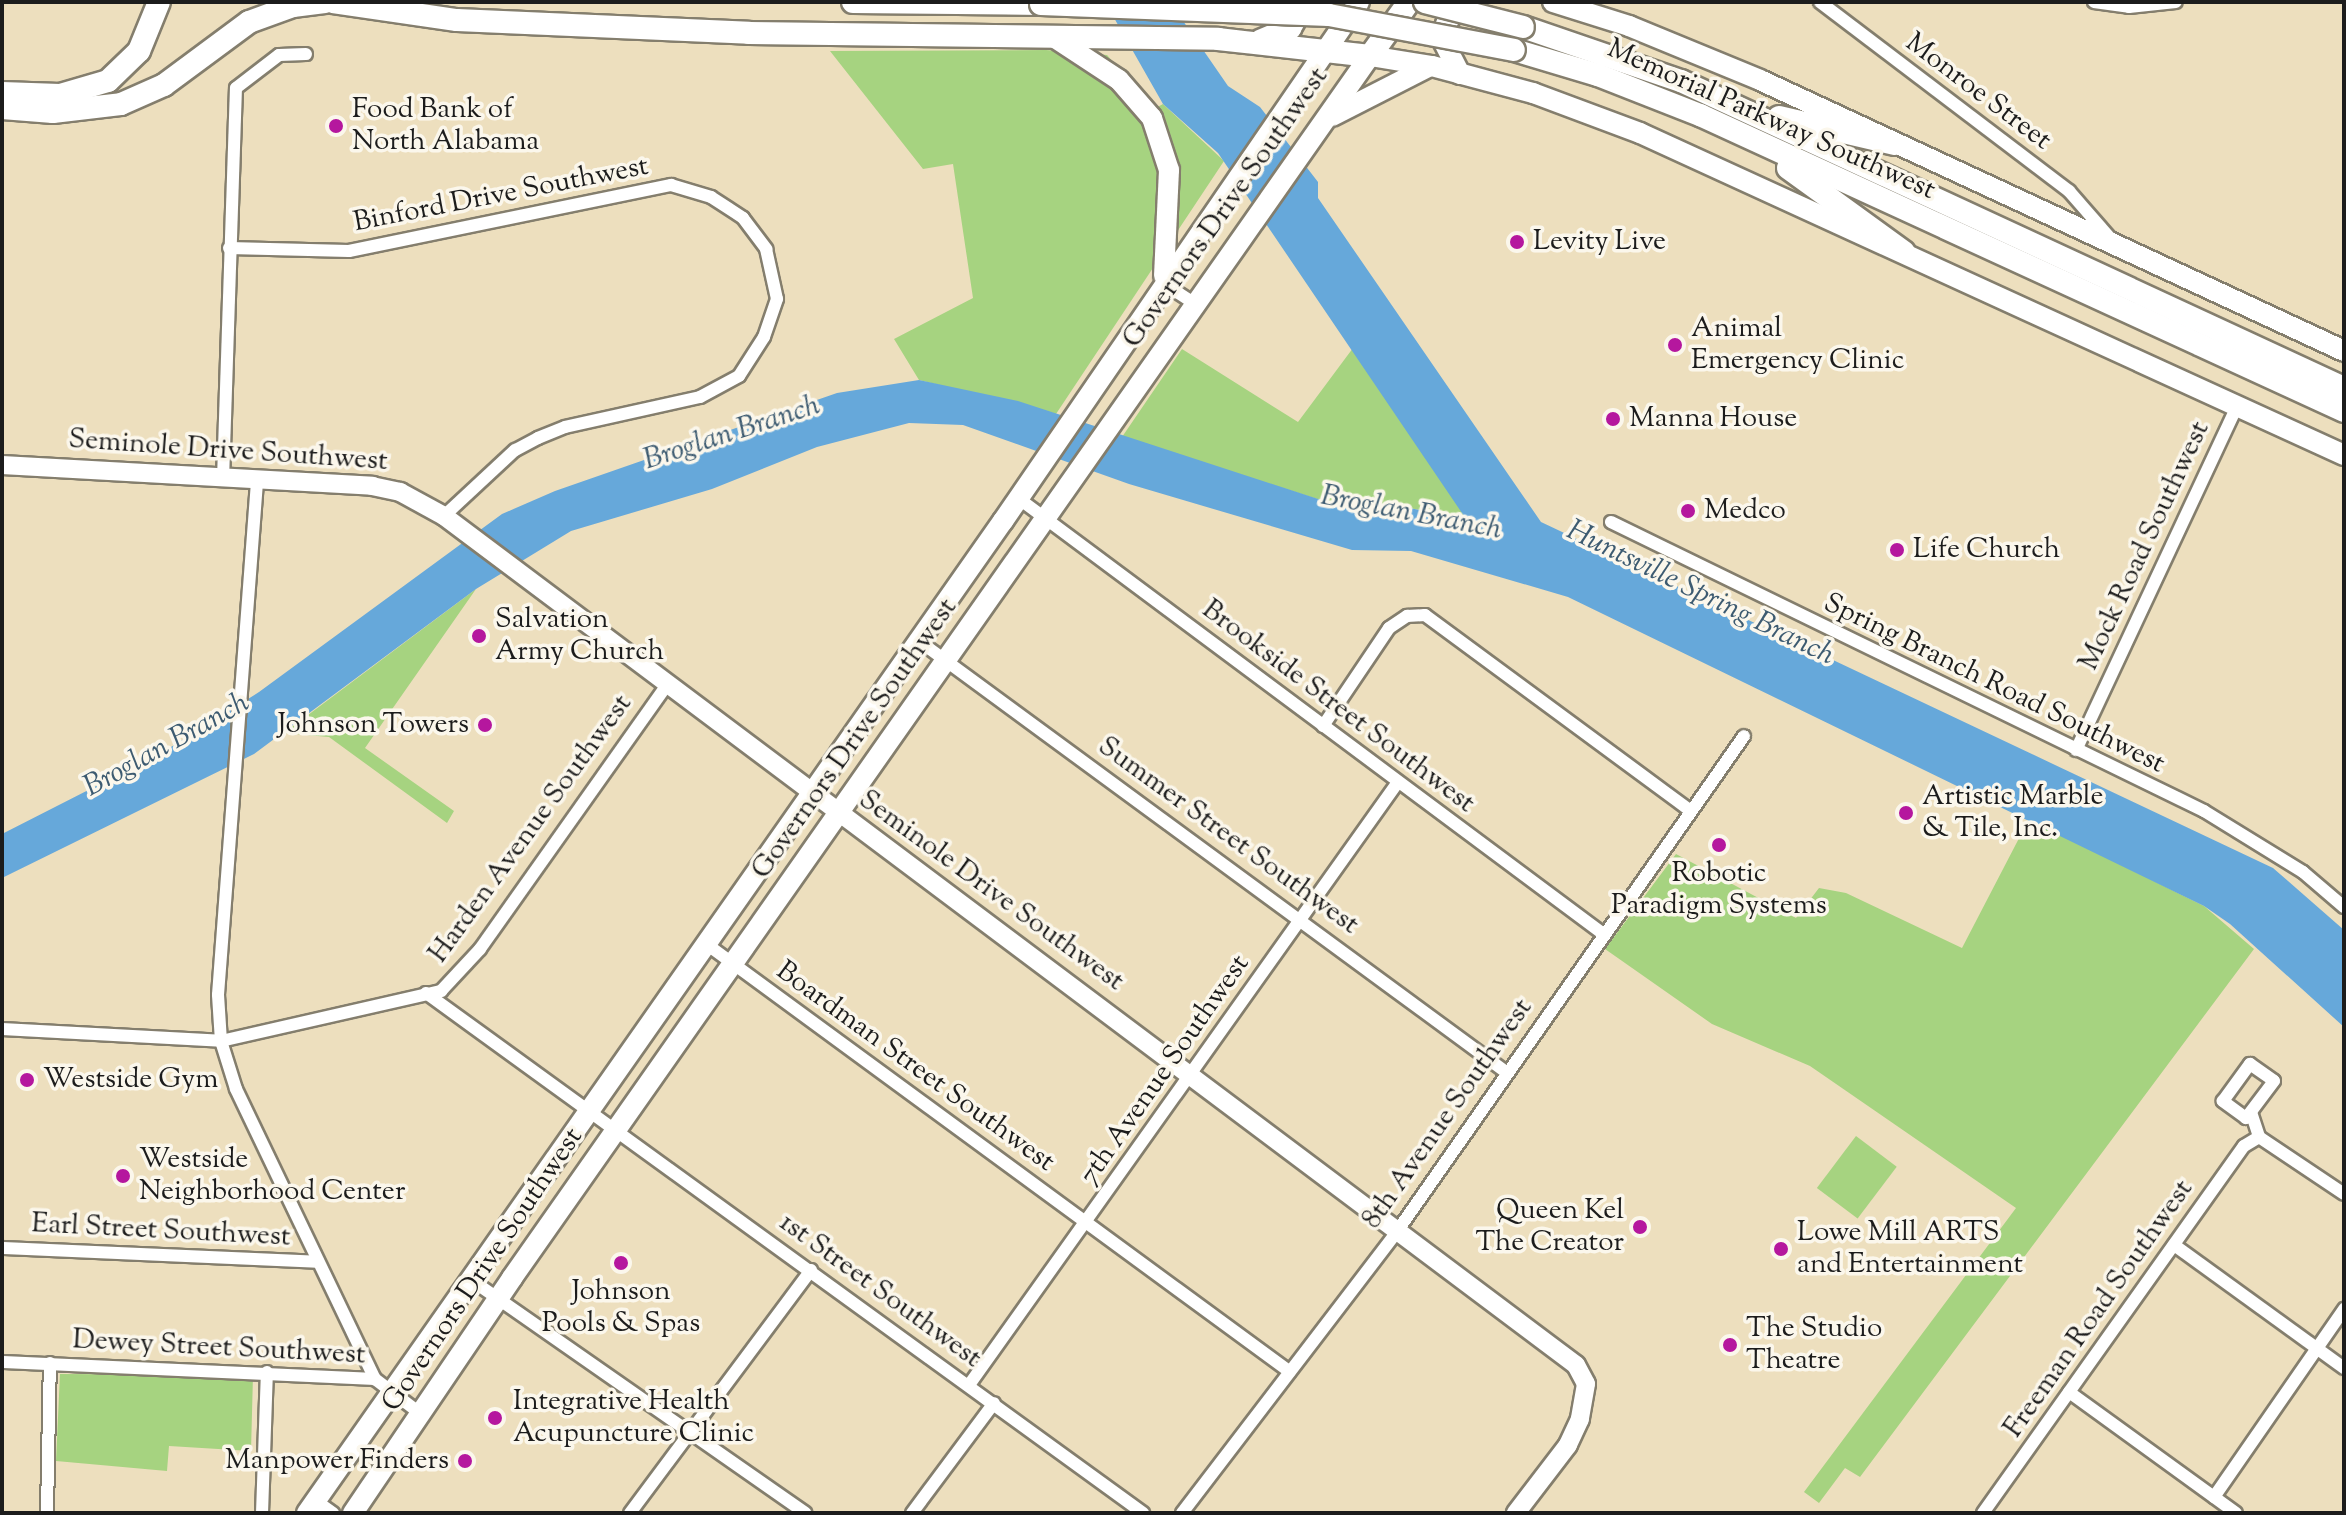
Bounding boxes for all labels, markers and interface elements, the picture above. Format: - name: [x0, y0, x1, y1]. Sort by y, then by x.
- street label: Monroe Street: [1898, 26, 2058, 158]
- street label: Memorial Parkway Southwest: [1602, 32, 1940, 208]
- street label: Governors Drive Southwest: [1116, 61, 1336, 355]
- place label: Food Bank of North Alabama: [352, 93, 539, 159]
- marker: Food Bank of North Alabama: [327, 117, 345, 135]
- street label: Binford Drive Southwest: [351, 150, 651, 240]
- place label: Levity Live: [1533, 225, 1666, 259]
- marker: Levity Live: [1508, 233, 1526, 251]
- place label: Animal Emergency Clinic: [1691, 312, 1904, 378]
- marker: Animal Emergency Clinic: [1666, 336, 1684, 354]
- water label: Broglan Branch: [639, 389, 825, 479]
- place label: Manna House: [1629, 402, 1797, 436]
- marker: Manna House: [1604, 410, 1622, 428]
- street label: Mock Road Southwest: [2073, 416, 2217, 676]
- street label: Seminole Drive Southwest: [67, 423, 389, 479]
- water label: Broglan Branch: [1318, 479, 1504, 549]
- place label: Medco: [1704, 494, 1786, 528]
- marker: Medco: [1679, 502, 1697, 520]
- water label: Huntsville Spring Branch: [1560, 513, 1840, 675]
- place label: Life Church: [1913, 533, 2060, 567]
- marker: Life Church: [1888, 541, 1906, 559]
- street label: Spring Branch Road Southwest: [1818, 587, 2170, 781]
- street label: Governors Drive Southwest: [745, 592, 965, 886]
- street label: Brookside Street Southwest: [1195, 593, 1481, 821]
- place label: Salvation Army Church: [495, 603, 664, 669]
- marker: Salvation Army Church: [470, 627, 488, 645]
- water label: Broglan Branch: [78, 686, 256, 806]
- street label: Harden Avenue Southwest: [422, 688, 640, 970]
- place label: Johnson Towers: [277, 708, 469, 742]
- marker: Johnson Towers: [476, 716, 494, 734]
- street label: Summer Street Southwest: [1091, 730, 1365, 942]
- place label: Artistic Marble & Tile, Inc.: [1922, 780, 2103, 846]
- street label: Seminole Drive Southwest: [852, 783, 1130, 999]
- marker: Artistic Marble & Tile, Inc.: [1897, 804, 1915, 822]
- marker: Robotic Paradigm Systems: [1710, 836, 1728, 854]
- place label: Robotic Paradigm Systems: [1611, 857, 1827, 923]
- street label: 7th Avenue Southwest: [1073, 948, 1257, 1192]
- street label: Boardman Street Southwest: [769, 955, 1061, 1179]
- street label: 8th Avenue Southwest: [1356, 993, 1540, 1235]
- place label: Westside Gym: [43, 1063, 218, 1097]
- marker: Westside Gym: [18, 1071, 36, 1089]
- street label: Governors Drive Southwest: [375, 1122, 591, 1418]
- place label: Westside Neighborhood Center: [139, 1143, 405, 1209]
- marker: Westside Neighborhood Center: [114, 1167, 132, 1185]
- street label: Freeman Road Southwest: [1997, 1174, 2201, 1444]
- place label: Queen Kel The Creator: [1475, 1194, 1624, 1260]
- street label: 1st Street Southwest: [772, 1206, 988, 1376]
- street label: Earl Street Southwest: [31, 1207, 291, 1255]
- place label: Lowe Mill ARTS and Entertainment: [1797, 1216, 2023, 1282]
- marker: Queen Kel The Creator: [1631, 1218, 1649, 1236]
- marker: Lowe Mill ARTS and Entertainment: [1772, 1240, 1790, 1258]
- marker: Johnson Pools & Spas: [612, 1254, 630, 1272]
- place label: Johnson Pools & Spas: [542, 1275, 700, 1341]
- place label: The Studio Theatre: [1746, 1312, 1882, 1378]
- street label: Dewey Street Southwest: [72, 1324, 366, 1372]
- marker: The Studio Theatre: [1721, 1336, 1739, 1354]
- place label: Integrative Health Acupuncture Clinic: [513, 1385, 754, 1451]
- marker: Integrative Health Acupuncture Clinic: [484, 1407, 506, 1429]
- place label: Manpower Finders: [225, 1444, 449, 1478]
- marker: Manpower Finders: [456, 1452, 474, 1470]

